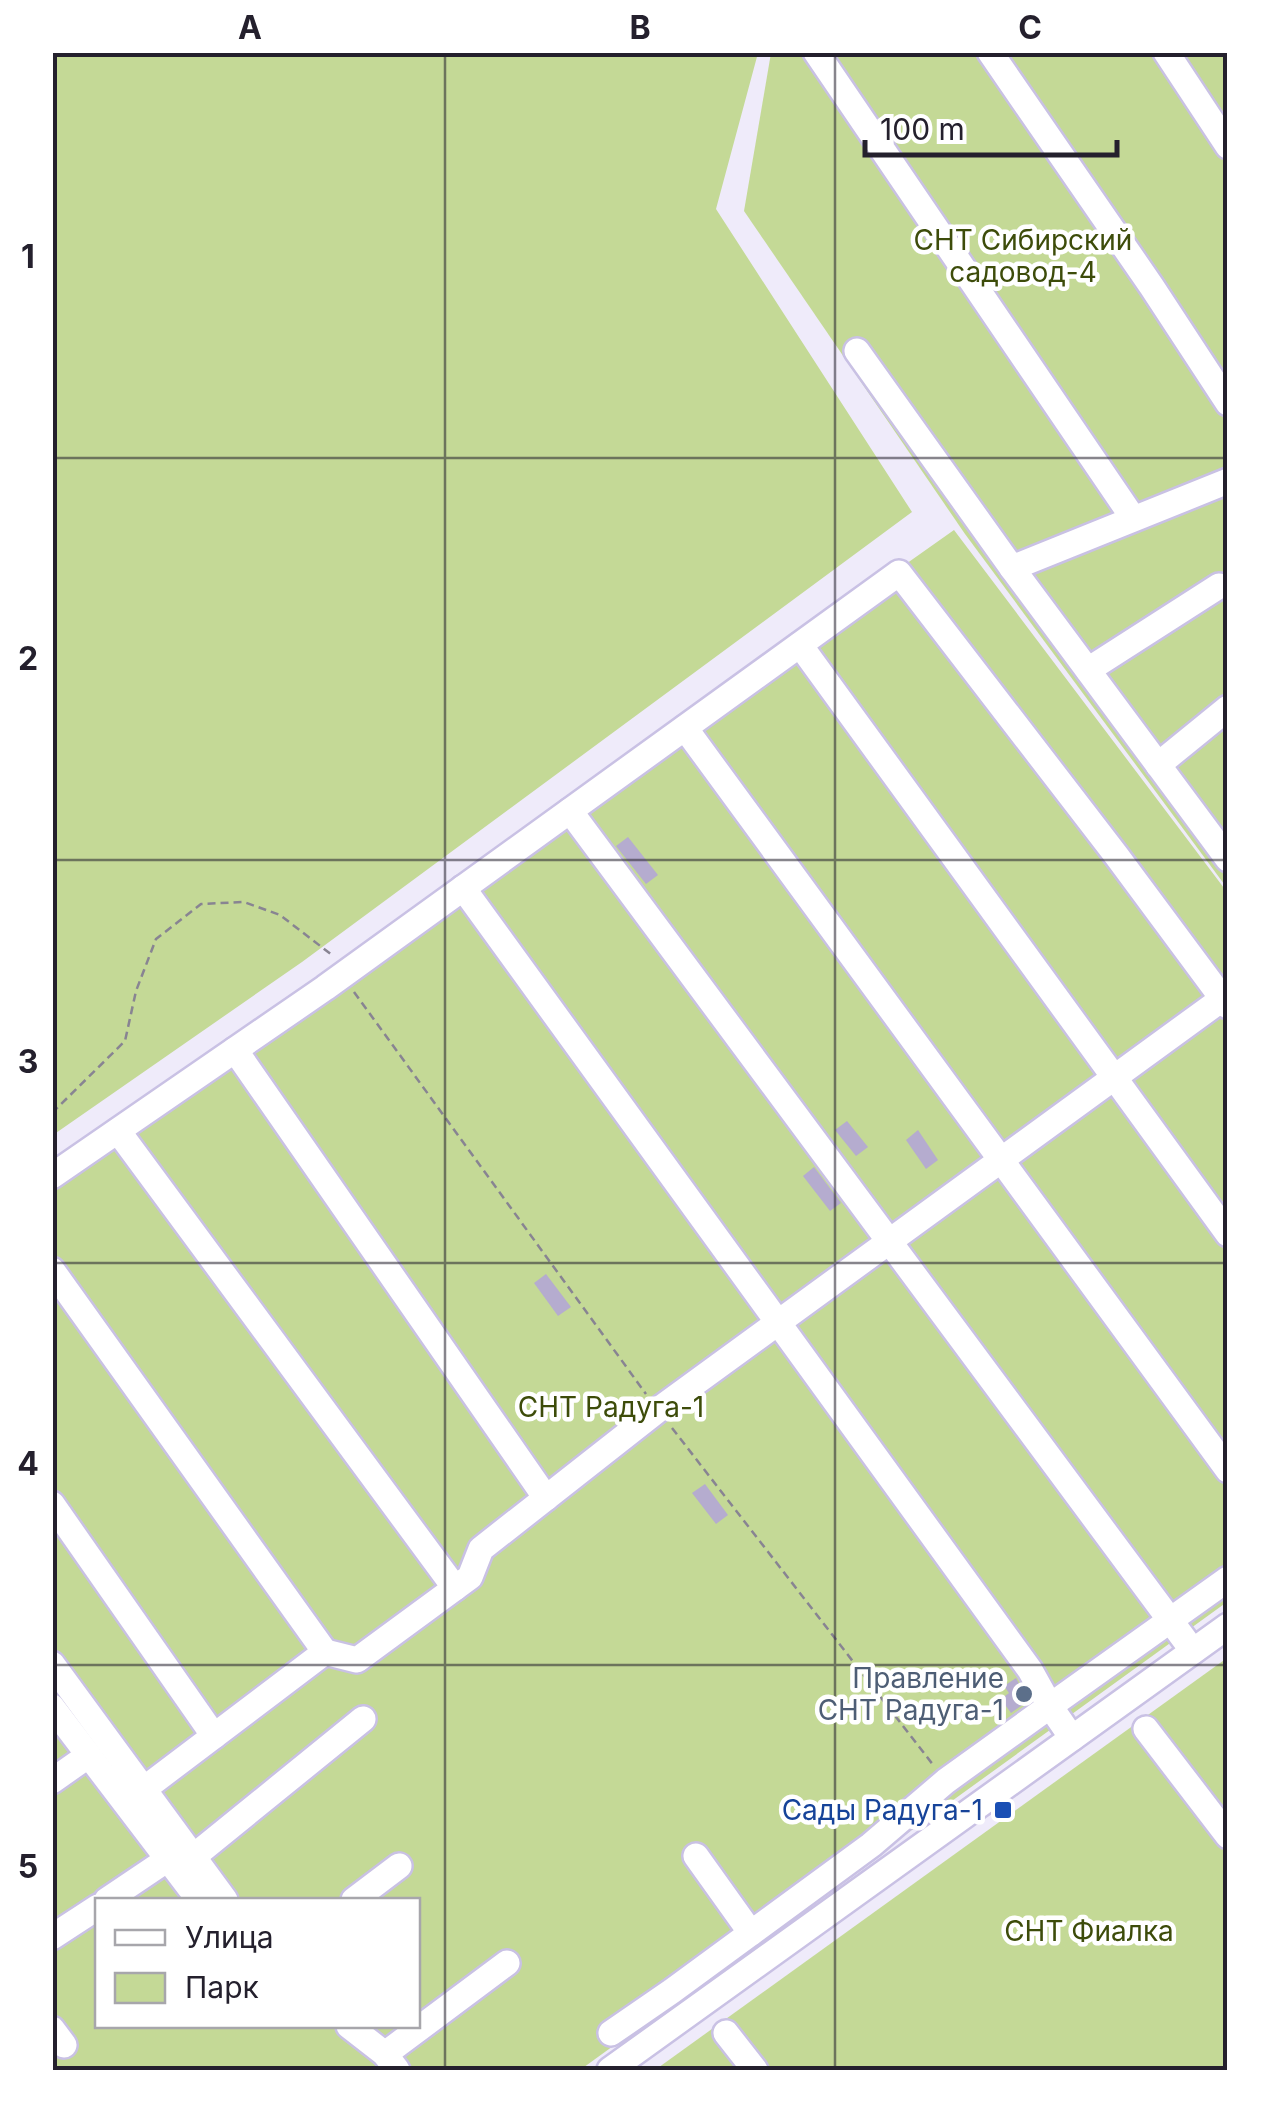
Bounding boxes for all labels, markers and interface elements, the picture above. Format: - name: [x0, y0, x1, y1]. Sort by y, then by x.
- text: A: [238, 8, 262, 47]
- text: B: [629, 8, 651, 47]
- text: C: [1018, 8, 1042, 47]
- scale bar: [865, 95, 1118, 157]
- text: 100 m: [880, 111, 965, 147]
- park label: СНТ Сибирский садовод-4: [914, 223, 1132, 289]
- text: 1: [21, 237, 35, 276]
- text: 2: [18, 639, 38, 678]
- text: 3: [18, 1042, 38, 1081]
- park label: СНТ Радуга-1: [518, 1390, 704, 1424]
- text: 4: [17, 1444, 39, 1483]
- place label: Правление СНТ Радуга-1: [818, 1661, 1004, 1727]
- marker: Правление СНТ Радуга-1: [1013, 1683, 1035, 1705]
- place label: Сады Радуга-1: [782, 1793, 983, 1827]
- marker: Сады Радуга-1: [992, 1799, 1014, 1821]
- text: 5: [18, 1847, 38, 1886]
- legend: [95, 1898, 420, 2028]
- park label: СНТ Фиалка: [1004, 1914, 1174, 1948]
- text: Улица: [185, 1919, 274, 1955]
- text: Парк: [185, 1969, 259, 2005]

